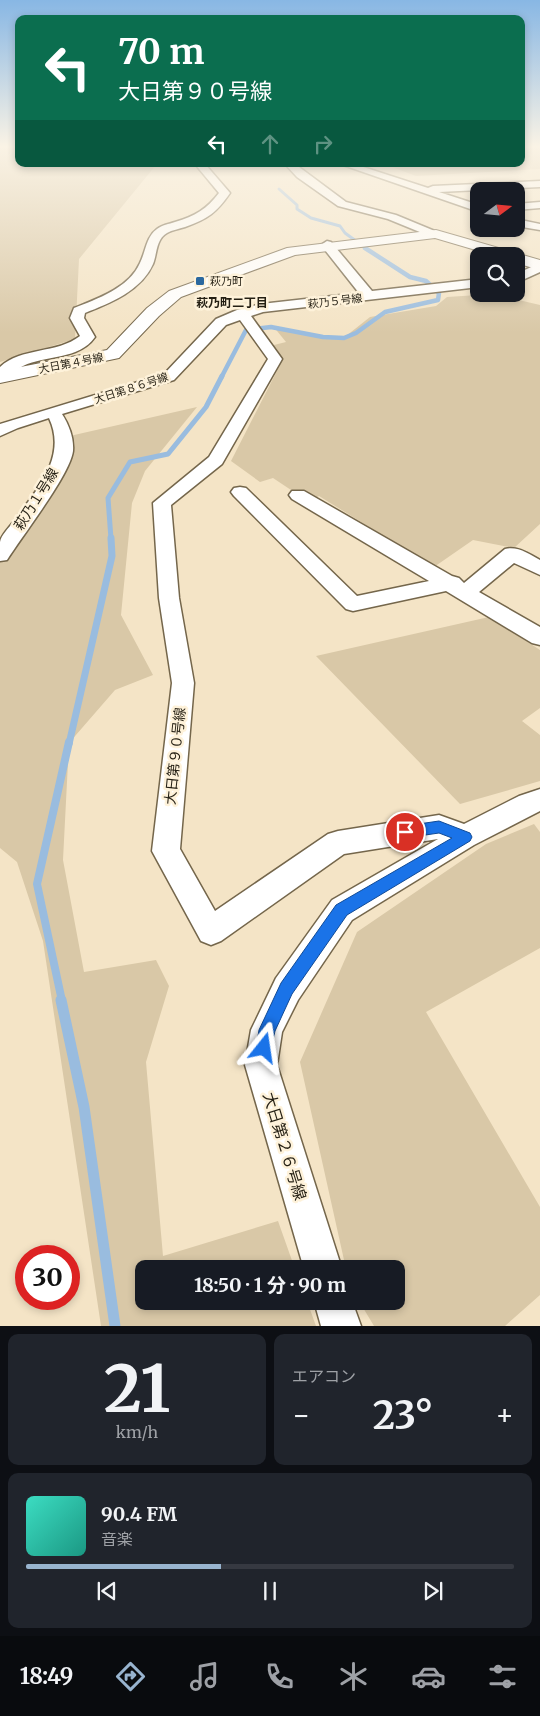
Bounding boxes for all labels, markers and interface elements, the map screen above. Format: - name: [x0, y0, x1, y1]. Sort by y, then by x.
- text: 70 m: [118, 30, 205, 74]
- icon: left: [35, 35, 100, 100]
- text: 大日第９０号線: [118, 77, 272, 105]
- icon: left: [203, 130, 231, 158]
- icon: ahead: [256, 130, 284, 158]
- icon: right: [309, 130, 337, 158]
- north arrow: [470, 182, 525, 238]
- map controls: [470, 182, 525, 302]
- button: search: [470, 247, 525, 302]
- place label: 萩乃町: [210, 274, 243, 288]
- marker: 萩乃町: [194, 275, 206, 287]
- street label: 萩乃５号線: [307, 291, 363, 311]
- district label: 萩乃町二丁目: [196, 295, 268, 310]
- street label: 大日第４号線: [37, 350, 105, 376]
- street label: 大日第８６号線: [92, 369, 170, 407]
- street label: 萩乃１号線: [10, 465, 62, 533]
- street label: 大日第９０号線: [161, 706, 189, 806]
- pin: [384, 811, 426, 853]
- icon: arrive: [391, 818, 419, 846]
- position arrow: [237, 1021, 289, 1073]
- street label: 大日第２６号線: [259, 1090, 311, 1202]
- speed limit sign: 30: [15, 1245, 80, 1310]
- text: 18:50 · 1 分 · 90 m: [194, 1273, 346, 1297]
- text: 21: [104, 1348, 170, 1430]
- text: エアコン: [292, 1366, 356, 1386]
- text: 23°: [373, 1392, 433, 1439]
- text: −: [292, 1397, 311, 1433]
- text: +: [495, 1397, 514, 1433]
- text: km/h: [116, 1422, 158, 1442]
- text: 90.4 FM: [101, 1502, 177, 1526]
- text: 音楽: [101, 1529, 133, 1549]
- icon: previous: [93, 1577, 121, 1605]
- icon: pause: [256, 1577, 284, 1605]
- icon: next: [419, 1577, 447, 1605]
- icon: directions: [113, 1659, 148, 1694]
- icon: music: [187, 1659, 222, 1694]
- icon: phone: [262, 1659, 297, 1694]
- icon: climate: [336, 1659, 371, 1694]
- icon: car: [411, 1659, 446, 1694]
- icon: filters: [485, 1659, 520, 1694]
- text: 18:49: [20, 1662, 73, 1690]

